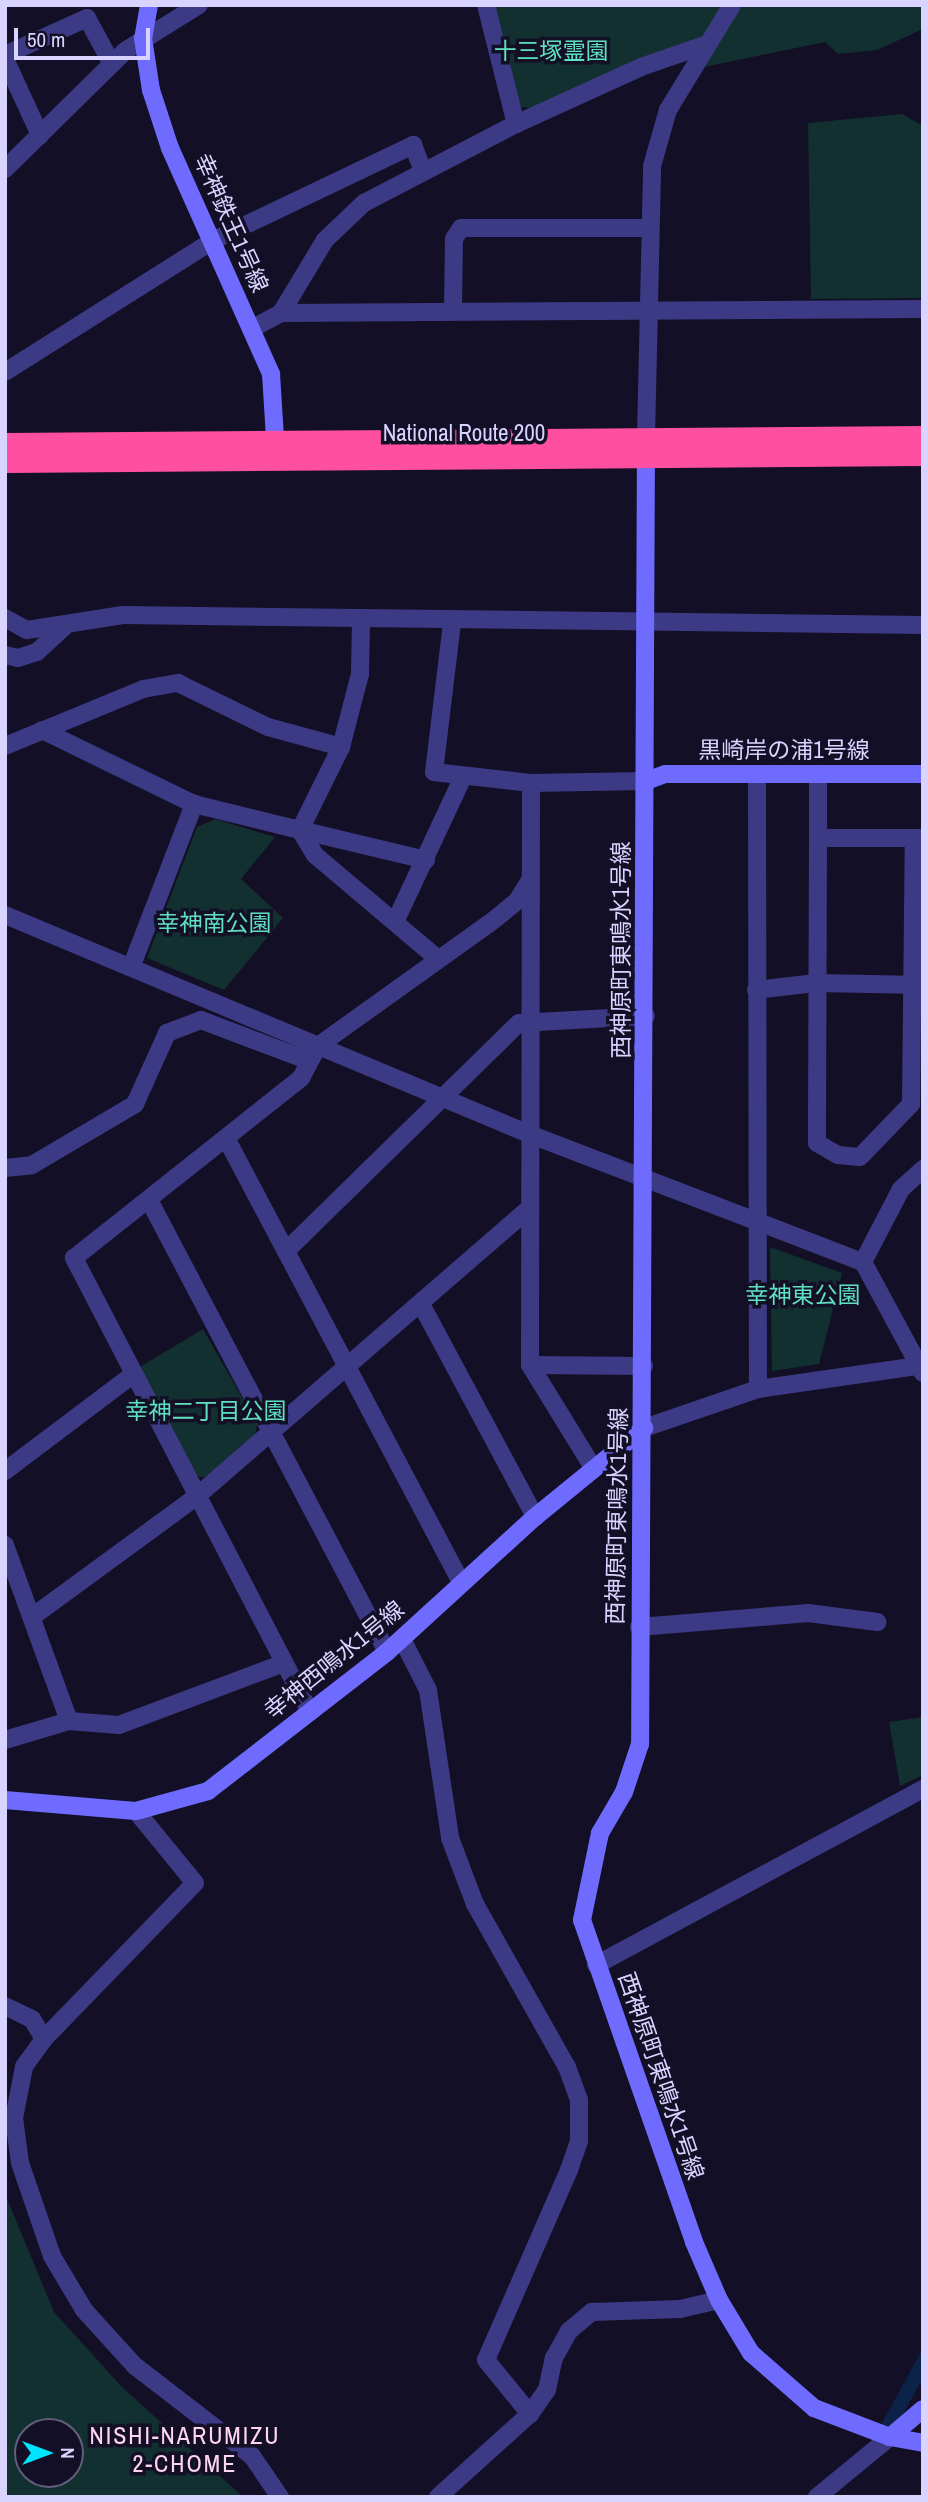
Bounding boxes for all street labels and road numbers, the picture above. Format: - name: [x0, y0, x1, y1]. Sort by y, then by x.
- street label: 幸神鉄王1号線: [188, 150, 274, 296]
- street label: National Route 200: [383, 419, 545, 447]
- street label: 黒崎岸の浦1号線: [698, 736, 870, 764]
- street label: 西神原町東鳴水1号線: [607, 841, 635, 1059]
- street label: 西神原町東鳴水1号線: [601, 1407, 633, 1625]
- street label: 幸神西鳴水1号線: [259, 1595, 409, 1725]
- street label: 西神原町東鳴水1号線: [613, 1969, 709, 2183]

